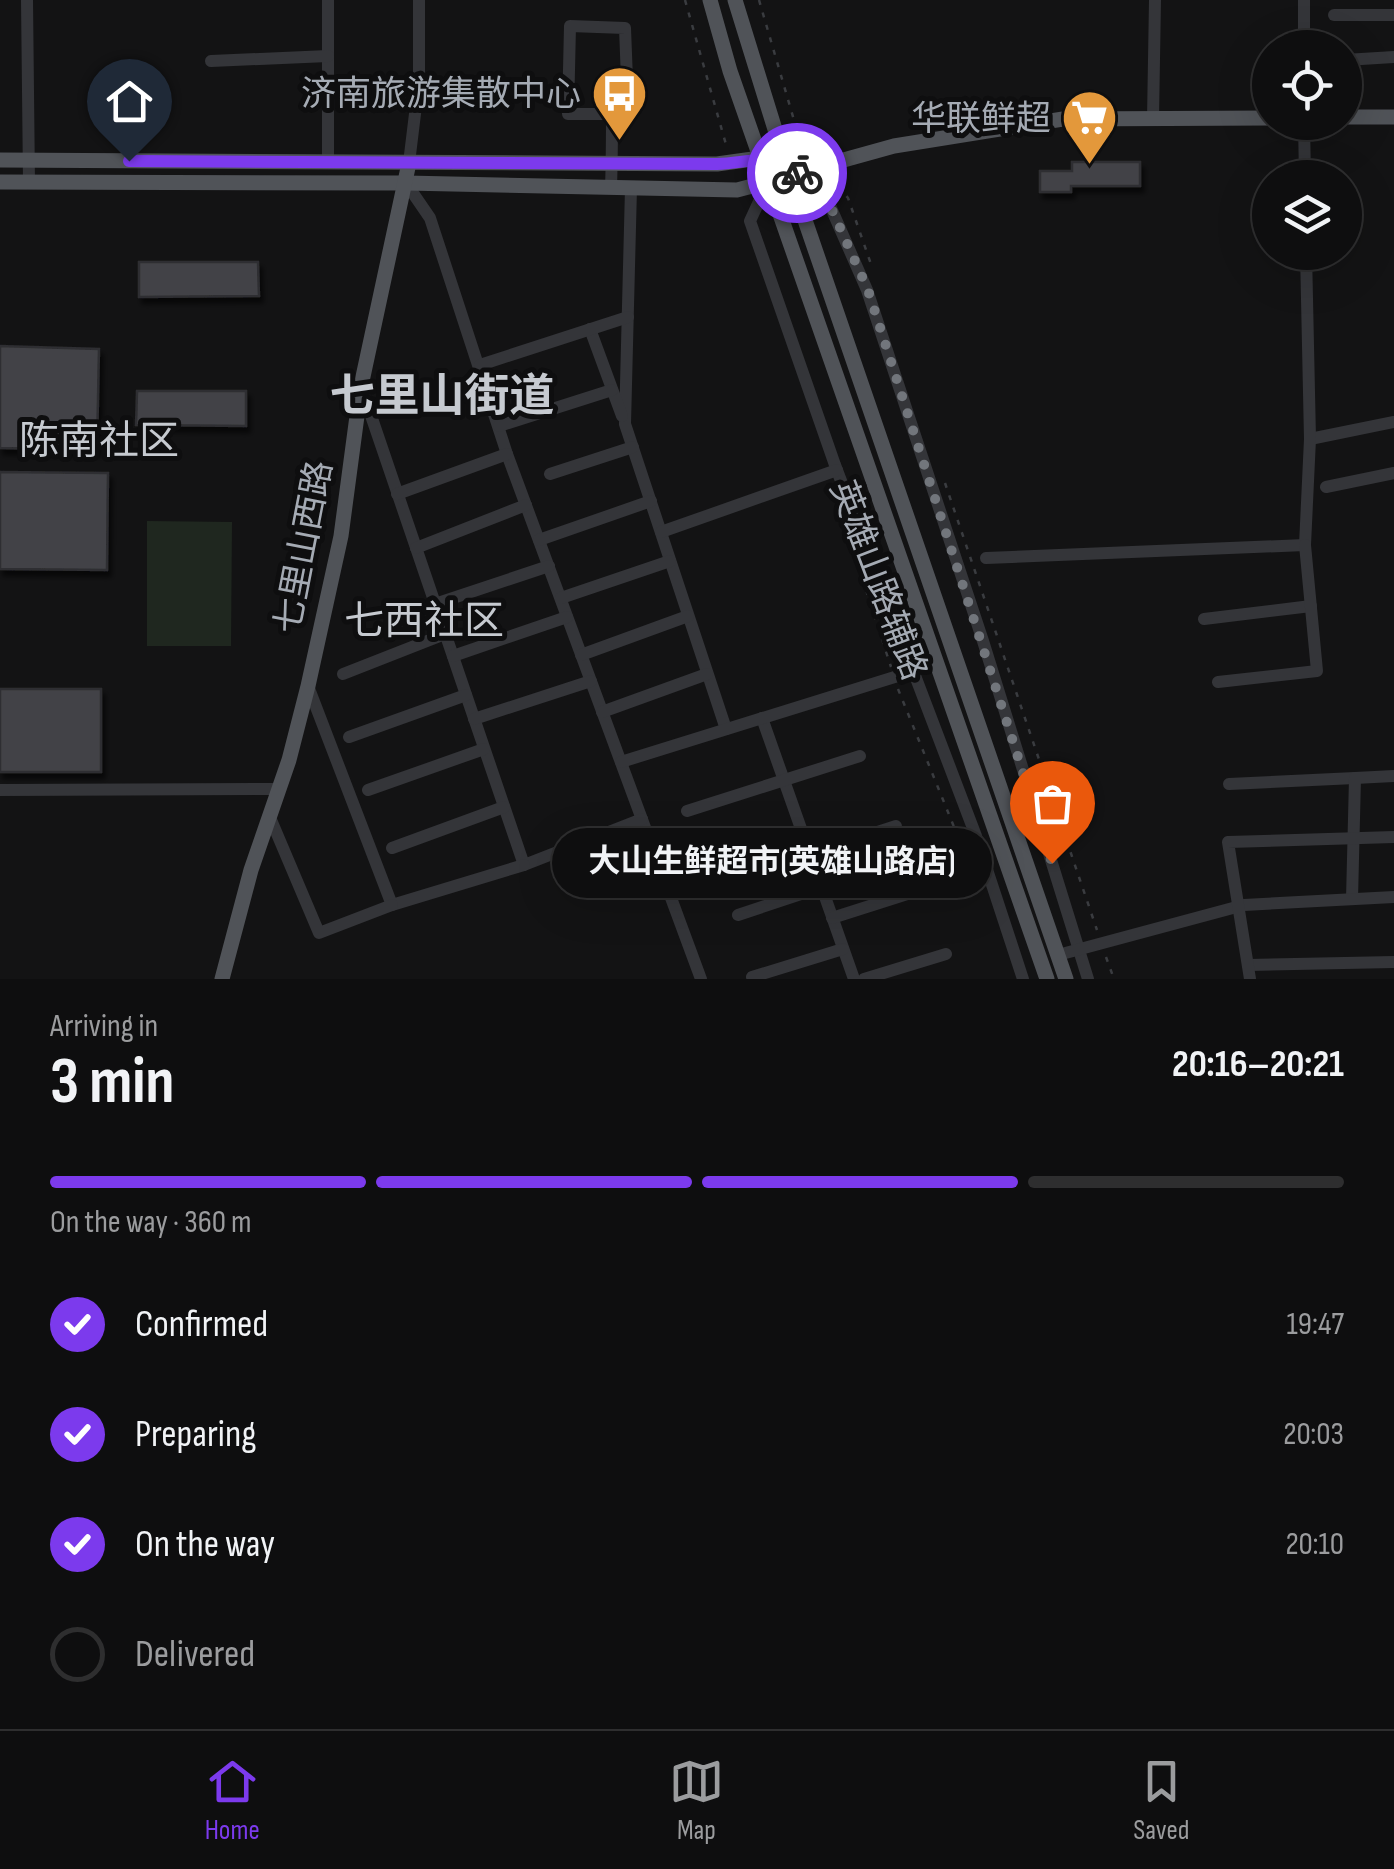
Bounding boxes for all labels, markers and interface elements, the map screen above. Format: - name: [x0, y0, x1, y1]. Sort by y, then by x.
- map controls: [1252, 30, 1362, 270]
- button: locate: [1252, 30, 1362, 140]
- pin: [87, 59, 172, 162]
- bus stop icon: 济南旅游集散中心: [590, 63, 650, 142]
- place label: 济南旅游集散中心: [301, 73, 581, 116]
- icon: home: [102, 74, 157, 129]
- supermarket icon: 华联鲜超: [1060, 88, 1120, 167]
- place label: 华联鲜超: [911, 98, 1051, 141]
- courier: [747, 123, 847, 223]
- icon: bike: [770, 146, 825, 201]
- button: layers: [1252, 160, 1362, 270]
- district label: 七里山街道: [329, 370, 555, 425]
- district label: 陈南社区: [19, 418, 179, 466]
- street label: 七里山西路: [267, 457, 342, 637]
- street label: 英雄山路辅路: [820, 475, 935, 686]
- district label: 七西社区: [344, 598, 504, 646]
- pin: [1010, 761, 1095, 864]
- icon: bag: [1025, 776, 1080, 831]
- callout: 大山生鲜超市(英雄山路店): [552, 828, 992, 898]
- text: 大山生鲜超市(英雄山路店): [589, 843, 955, 882]
- text: Arriving in: [50, 1007, 158, 1046]
- text: 20:16–20:21: [1172, 1042, 1344, 1087]
- text: 3 min: [50, 1044, 174, 1122]
- text: On the way · 360 m: [50, 1203, 252, 1242]
- icon: check: [50, 1297, 105, 1352]
- text: Confirmed: [135, 1302, 268, 1347]
- text: 19:47: [1287, 1305, 1344, 1344]
- icon: check: [50, 1407, 105, 1462]
- text: Preparing: [135, 1412, 256, 1457]
- text: 20:03: [1283, 1415, 1344, 1454]
- icon: check: [50, 1517, 105, 1572]
- text: On the way: [135, 1522, 275, 1567]
- text: 20:10: [1285, 1525, 1344, 1564]
- text: Delivered: [135, 1632, 255, 1677]
- tab: Home: [205, 1754, 260, 1847]
- tab: Map: [669, 1754, 724, 1847]
- tab: Saved: [1133, 1754, 1189, 1847]

